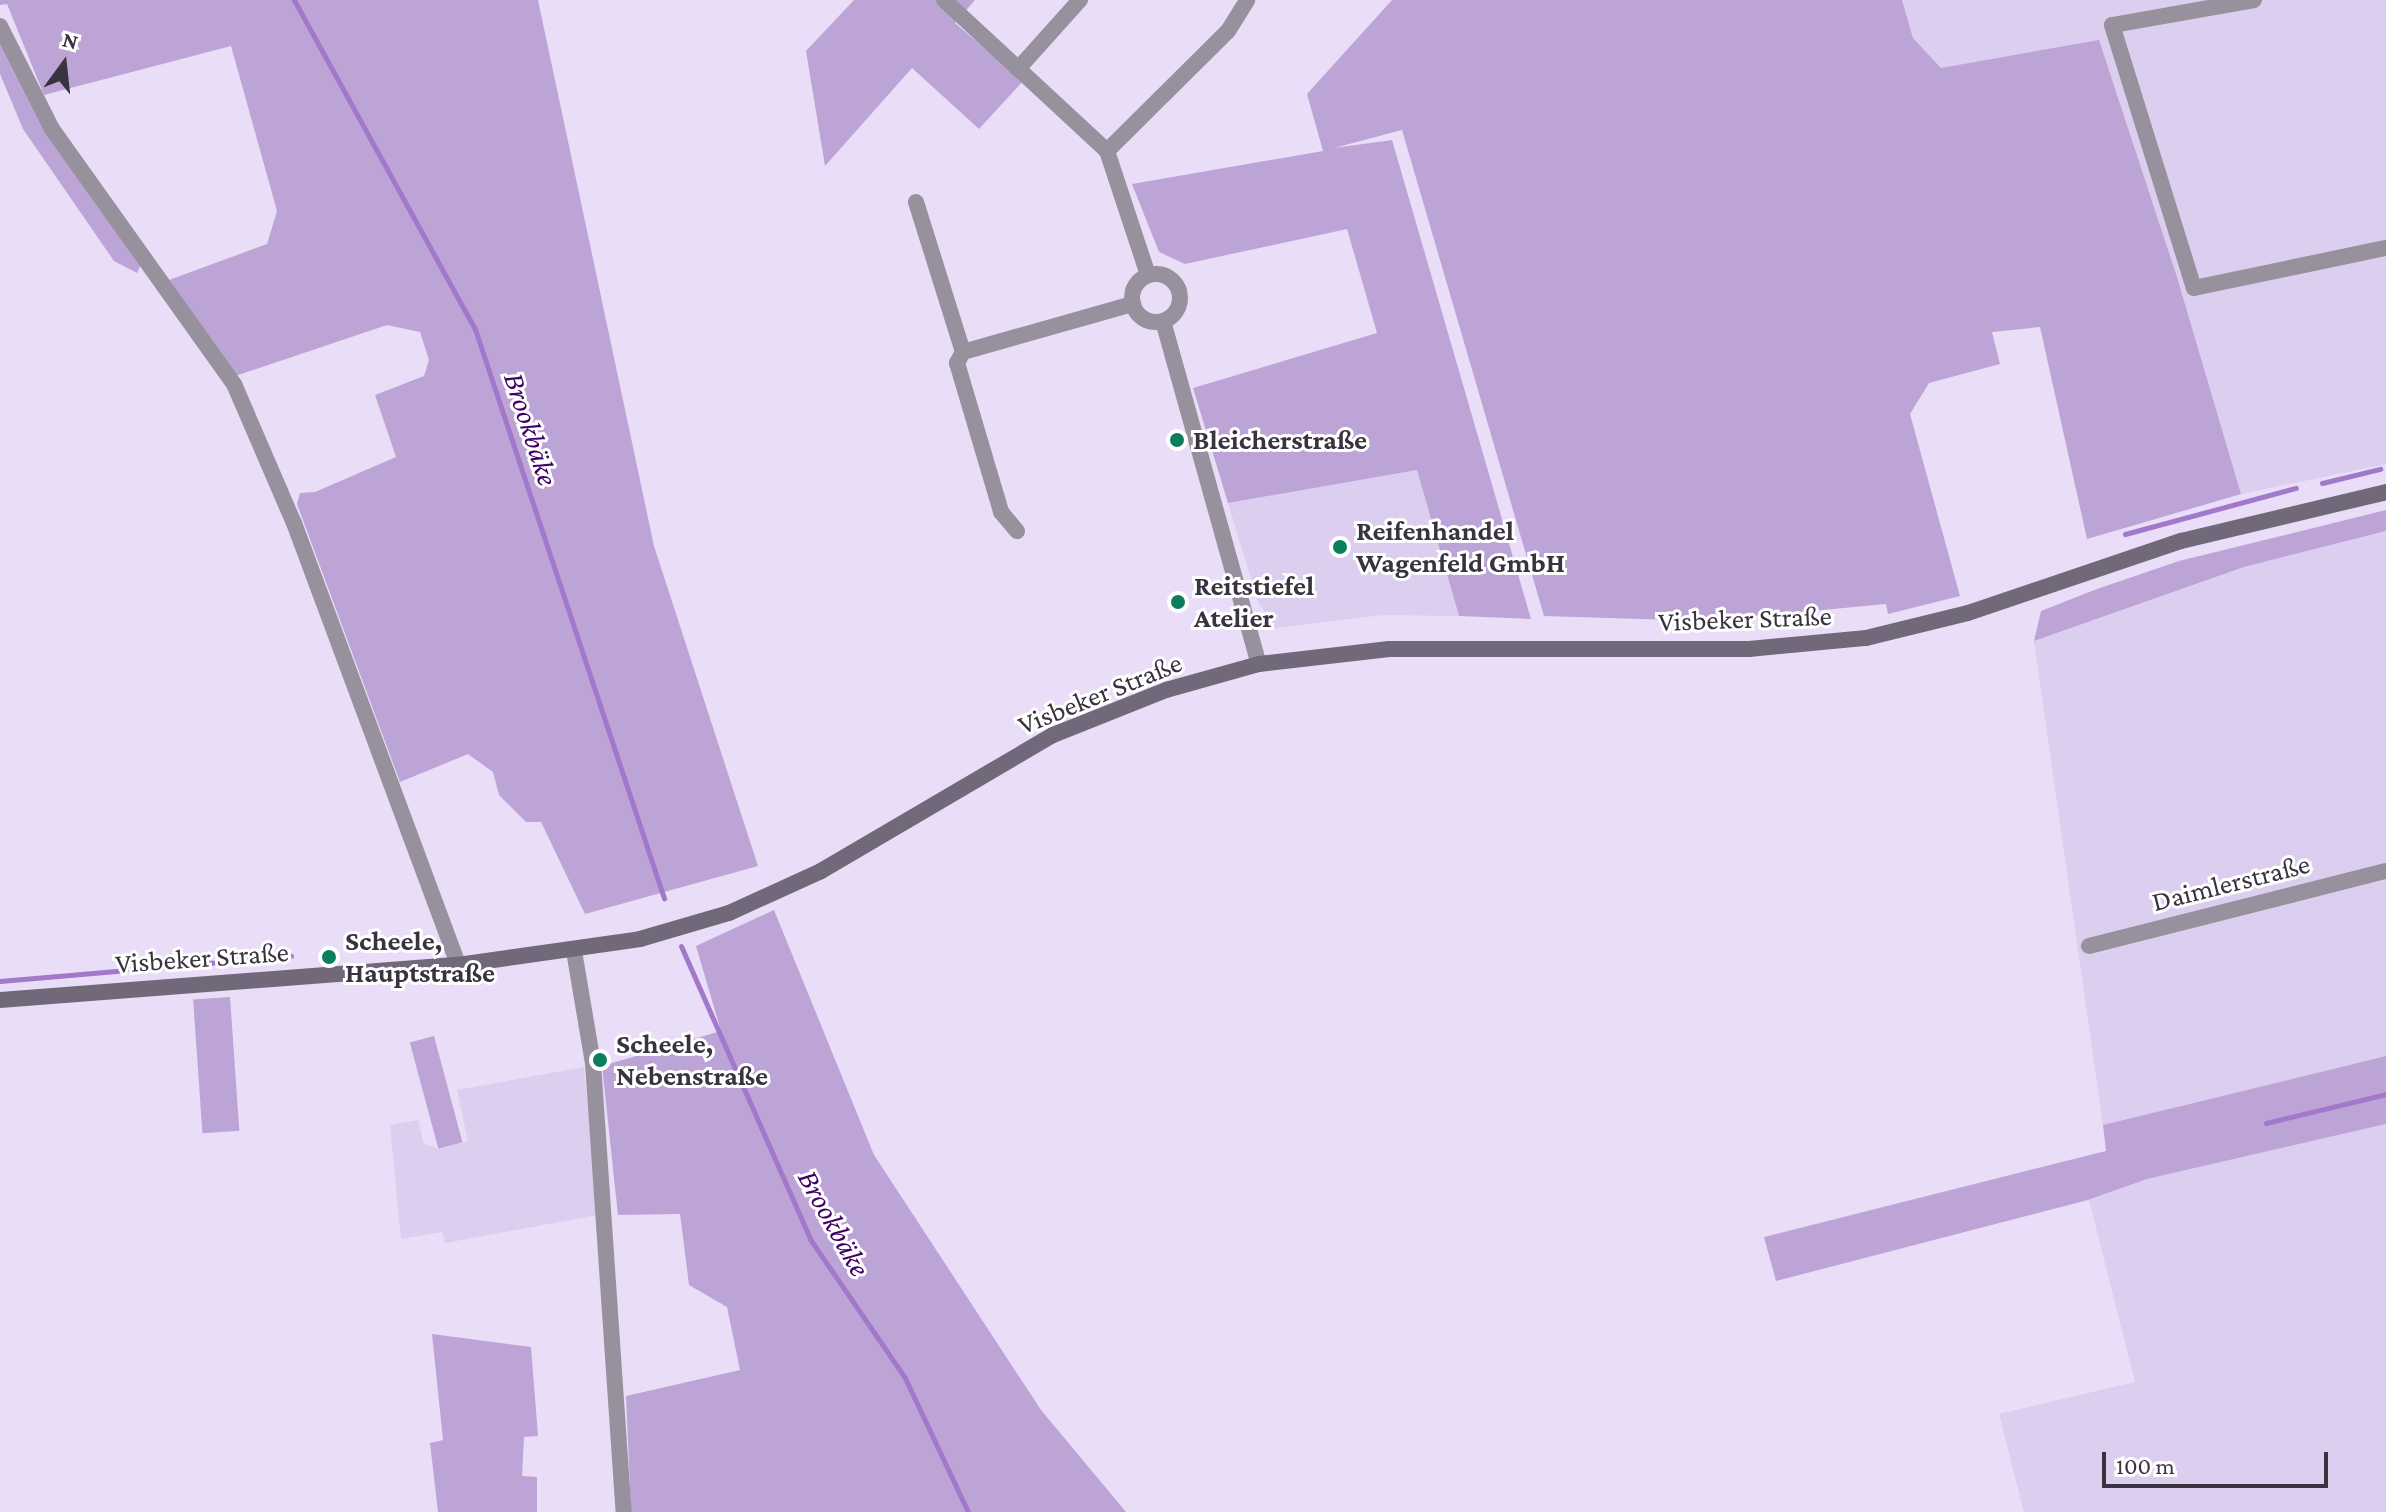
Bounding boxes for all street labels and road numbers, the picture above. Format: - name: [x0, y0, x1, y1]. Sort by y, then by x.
- street label: Visbeker Straße: [1658, 599, 1832, 639]
- street label: Visbeker Straße: [1013, 646, 1187, 742]
- street label: Daimlerstraße: [2149, 847, 2313, 919]
- street label: Visbeker Straße: [114, 935, 290, 981]

